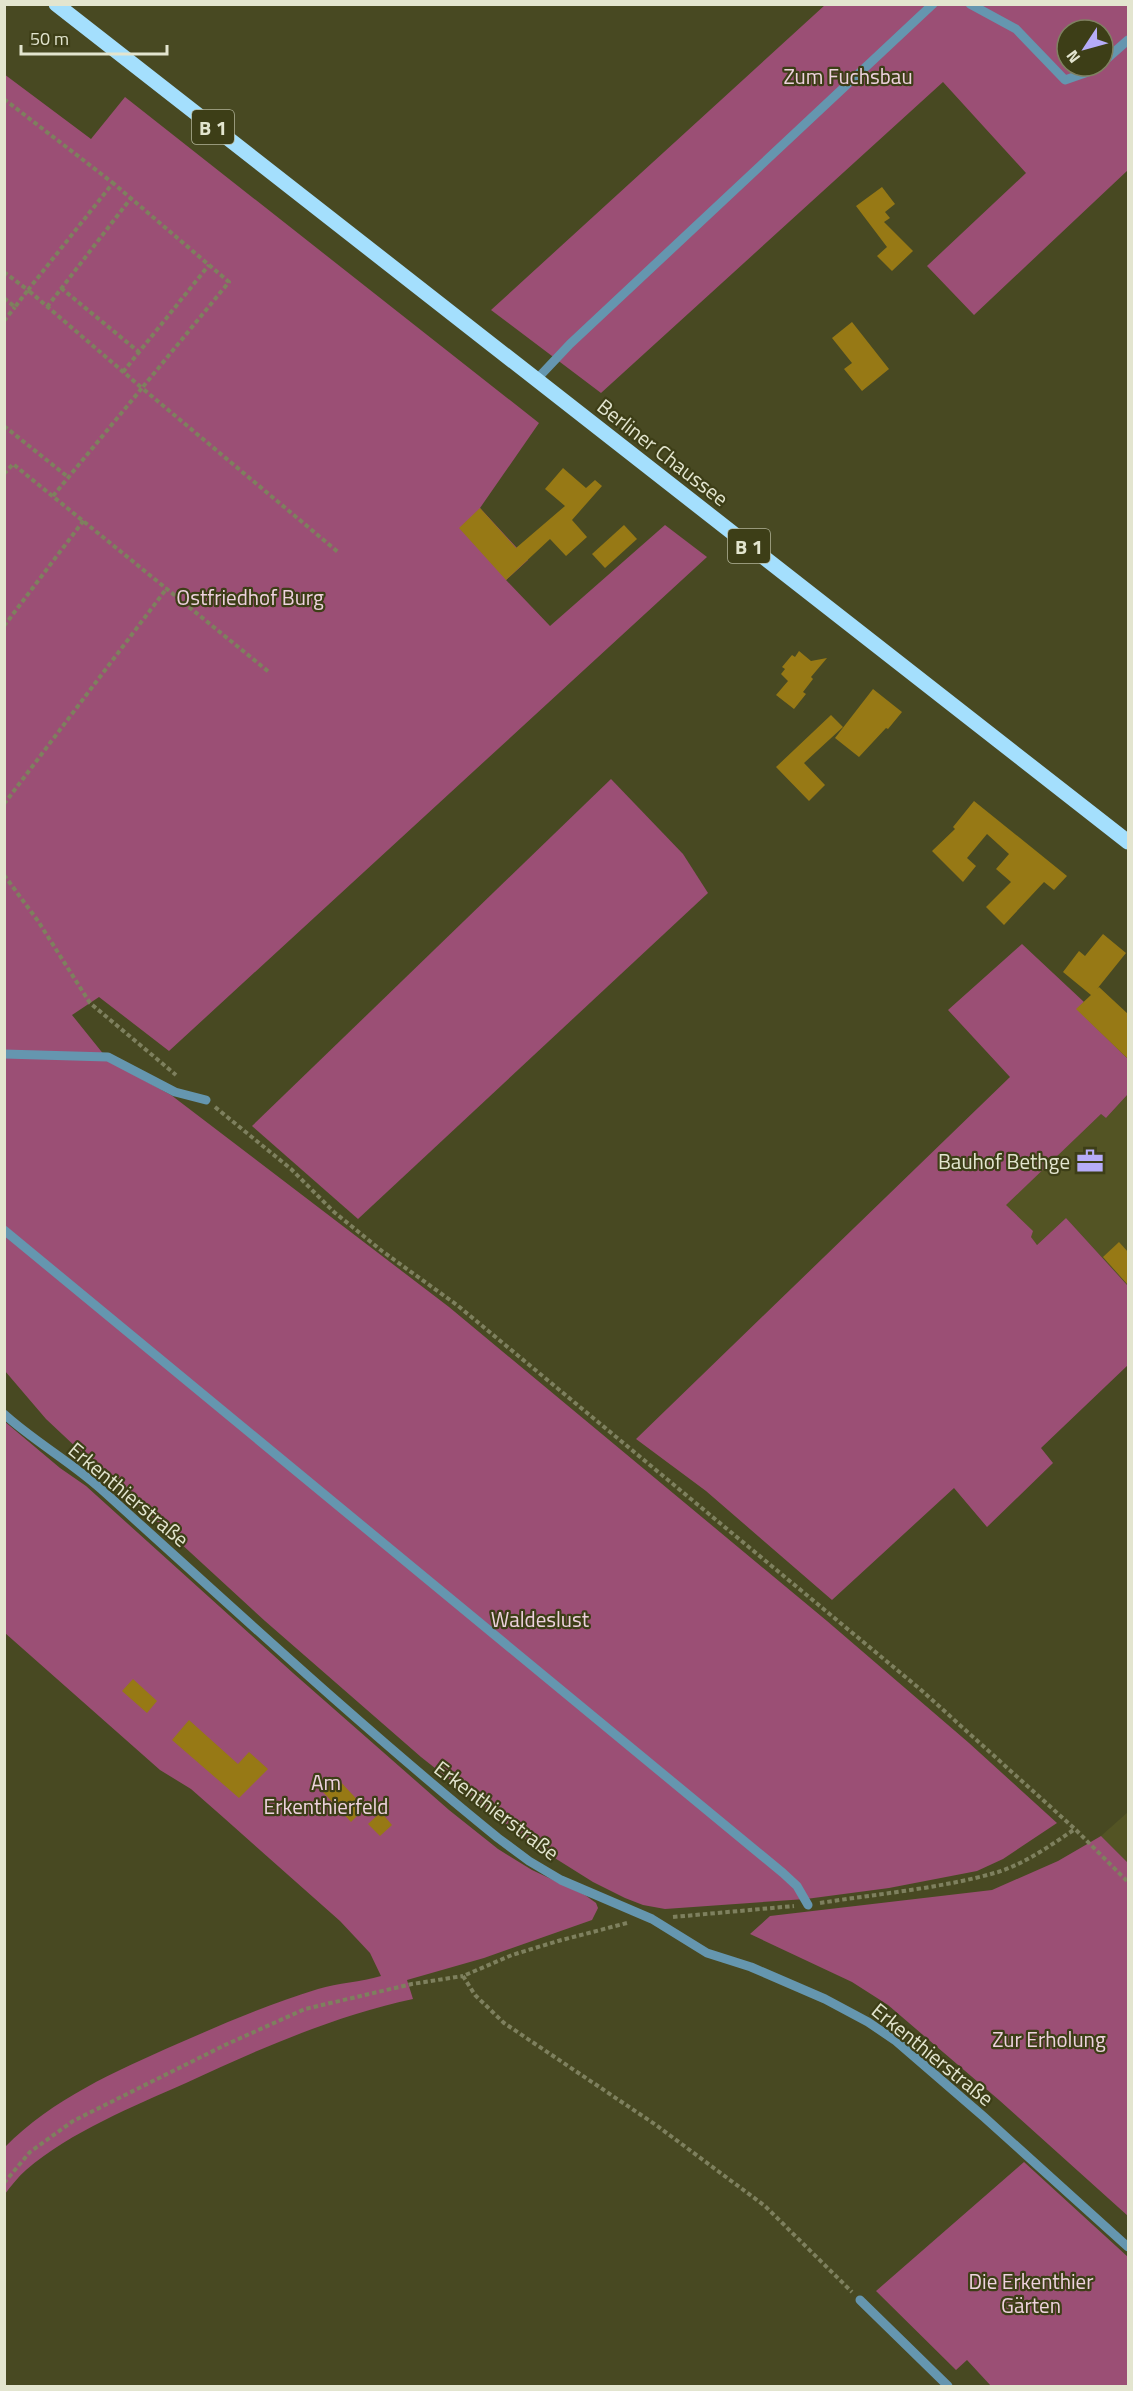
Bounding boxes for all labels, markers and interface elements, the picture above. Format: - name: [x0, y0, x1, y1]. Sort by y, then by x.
- scale bar: [21, 18, 166, 56]
- north arrow: [1055, 18, 1115, 78]
- text: 50 m: [30, 25, 69, 52]
- text: N: [1060, 45, 1086, 68]
- park label: Zum Fuchsbau: [783, 60, 913, 92]
- road number: B 1: [192, 110, 234, 144]
- street label: Berliner Chaussee: [590, 390, 736, 514]
- road number: B 1: [728, 529, 770, 563]
- park label: Ostfriedhof Burg: [176, 581, 324, 613]
- place label: Bauhof Bethge: [938, 1145, 1070, 1177]
- office icon: Bauhof Bethge: [1075, 1146, 1105, 1176]
- street label: Erkenthierstraße: [62, 1434, 196, 1554]
- park label: Waldeslust: [491, 1603, 590, 1635]
- street label: Erkenthierstraße: [428, 1752, 566, 1868]
- park label: Am Erkenthierfeld: [264, 1766, 388, 1822]
- street label: Erkenthierstraße: [865, 1995, 1001, 2113]
- park label: Zur Erholung: [992, 2023, 1106, 2055]
- park label: Die Erkenthier Gärten: [969, 2265, 1093, 2321]

